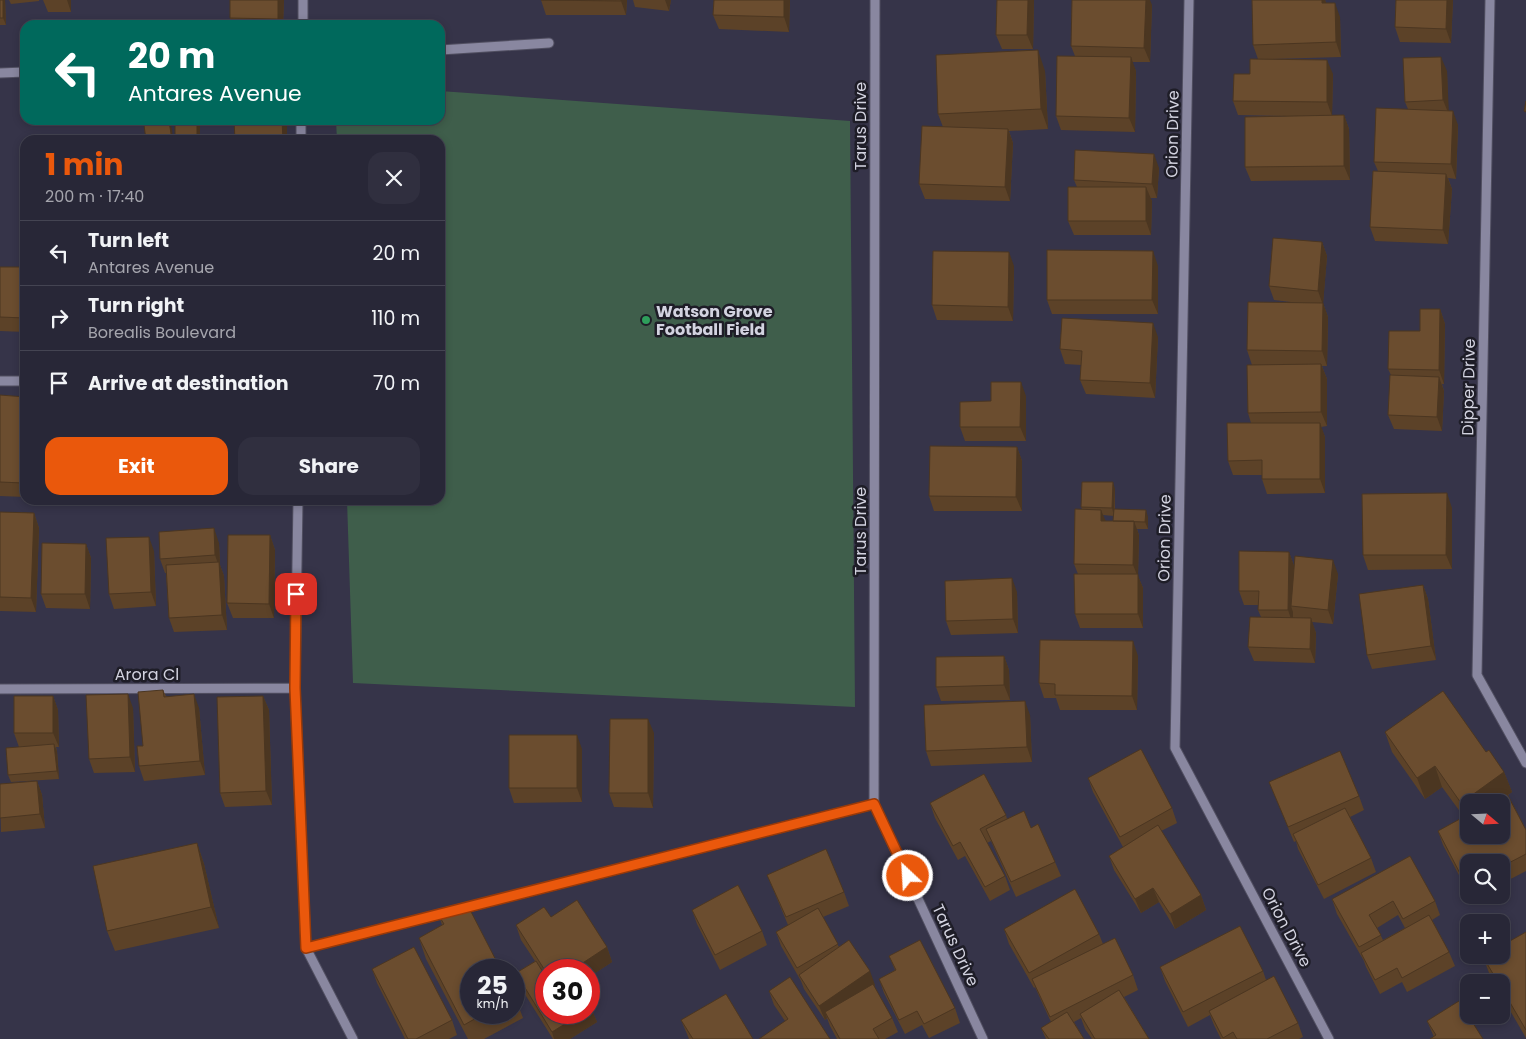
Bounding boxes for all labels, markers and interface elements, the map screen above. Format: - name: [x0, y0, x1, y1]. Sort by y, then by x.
- text: 20 m: [128, 31, 215, 80]
- icon: left: [45, 40, 110, 105]
- text: Antares Avenue: [128, 78, 302, 109]
- street label: Tarus Drive: [849, 82, 872, 170]
- street label: Orion Drive: [1160, 90, 1185, 178]
- text: 1 min: [45, 143, 123, 186]
- button: close: [368, 152, 420, 204]
- text: 200 m · 17:40: [45, 185, 144, 208]
- text: Turn left: [88, 227, 169, 254]
- icon: left: [45, 239, 73, 267]
- text: 20 m: [372, 240, 420, 267]
- text: Antares Avenue: [88, 256, 214, 279]
- text: Turn right: [88, 292, 184, 319]
- place label: Watson Grove Football Field: [656, 300, 773, 341]
- icon: right: [45, 304, 73, 332]
- text: 110 m: [371, 305, 420, 332]
- marker: Watson Grove Football Field: [640, 314, 652, 326]
- text: Borealis Boulevard: [88, 321, 236, 344]
- street label: Dipper Drive: [1456, 338, 1481, 436]
- icon: arrive: [45, 369, 73, 397]
- text: Arrive at destination: [88, 370, 289, 397]
- text: 70 m: [373, 370, 420, 397]
- button: Exit: [45, 437, 228, 495]
- button: Share: [238, 437, 420, 495]
- street label: Tarus Drive: [849, 487, 872, 575]
- street label: Orion Drive: [1152, 494, 1177, 582]
- pin: [275, 573, 317, 615]
- icon: arrive: [282, 580, 310, 608]
- street label: Arora Cl: [115, 663, 179, 686]
- north arrow: [1460, 794, 1510, 844]
- map controls: [1460, 794, 1510, 1024]
- position arrow: [881, 849, 933, 901]
- button: search: [1460, 854, 1510, 904]
- street label: Orion Drive: [1256, 883, 1317, 971]
- street label: Tarus Drive: [926, 900, 985, 990]
- button: +: [1460, 914, 1510, 964]
- speed limit sign: 30: [535, 959, 600, 1024]
- text: 25: [477, 968, 508, 1003]
- button: −: [1460, 974, 1510, 1024]
- text: km/h: [477, 995, 508, 1012]

